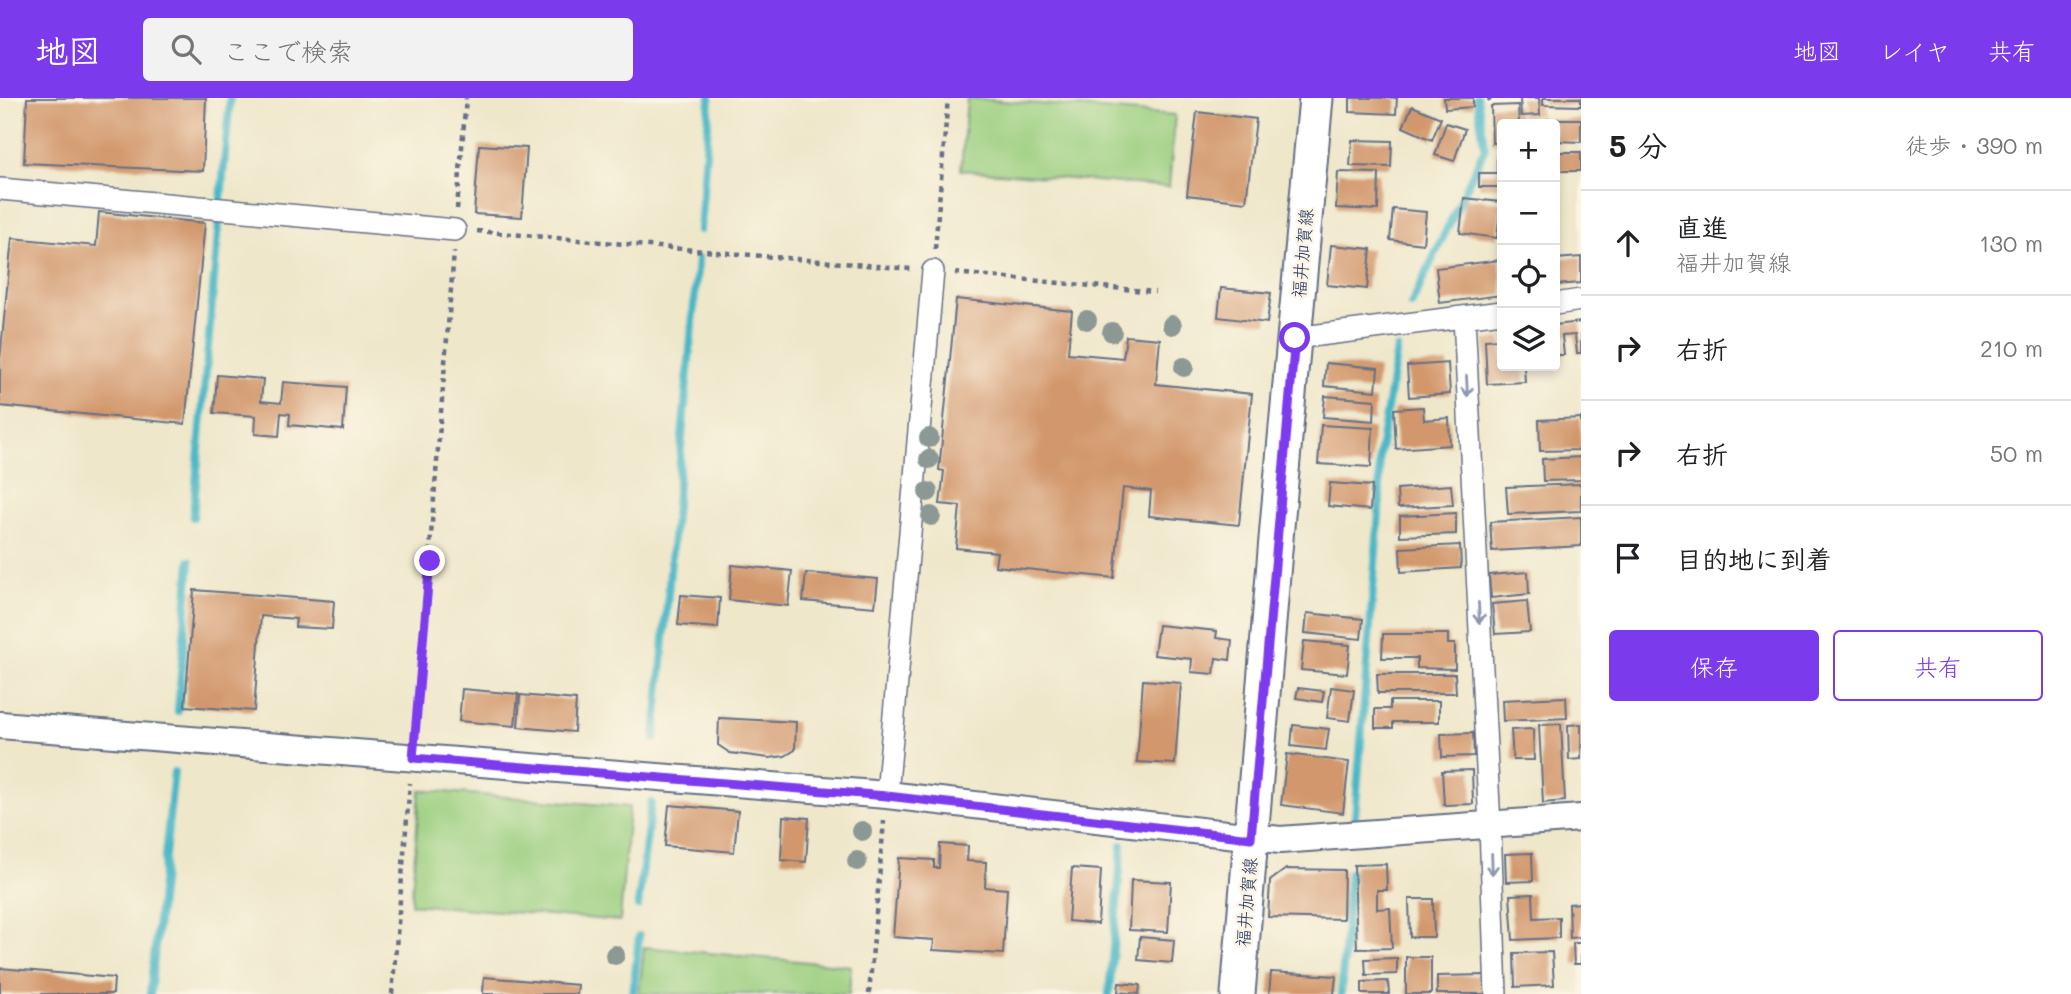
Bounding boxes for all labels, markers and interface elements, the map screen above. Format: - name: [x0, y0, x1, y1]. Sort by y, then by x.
- search box: [143, 18, 633, 81]
- text: 地図: [35, 28, 101, 71]
- icon: search: [167, 30, 205, 68]
- text: ここで検索: [223, 34, 353, 68]
- text: 地図: [1793, 35, 1841, 66]
- text: レイヤ: [1879, 35, 1950, 66]
- text: 共有: [1988, 35, 2036, 66]
- map controls: [1497, 119, 1560, 371]
- button: +: [1497, 119, 1560, 182]
- text: 5 分: [1609, 125, 1667, 165]
- text: 徒歩 · 390 m: [1905, 130, 2043, 160]
- button: −: [1497, 182, 1560, 245]
- street label: 福井加賀線: [1286, 207, 1318, 299]
- text: 直進: [1676, 210, 1728, 244]
- icon: ahead: [1609, 224, 1647, 262]
- text: 130 m: [1979, 228, 2043, 258]
- button: locate: [1497, 245, 1560, 308]
- text: 福井加賀線: [1676, 247, 1791, 277]
- button: layers: [1497, 308, 1560, 371]
- route start: [1279, 322, 1310, 353]
- icon: right: [1609, 329, 1647, 367]
- text: 右折: [1676, 332, 1728, 366]
- text: 210 m: [1980, 333, 2043, 363]
- one-way arrow: [1461, 374, 1474, 397]
- icon: right: [1609, 434, 1647, 472]
- text: 右折: [1676, 437, 1728, 471]
- text: 50 m: [1990, 438, 2043, 468]
- icon: arrive: [1609, 539, 1647, 577]
- text: 目的地に到着: [1676, 542, 1832, 576]
- route end: [414, 545, 445, 576]
- one-way arrow: [1473, 601, 1486, 623]
- button: 保存: [1609, 630, 1819, 701]
- button: 共有: [1833, 630, 2043, 701]
- one-way arrow: [1485, 853, 1498, 876]
- street label: 福井加賀線: [1230, 856, 1262, 948]

